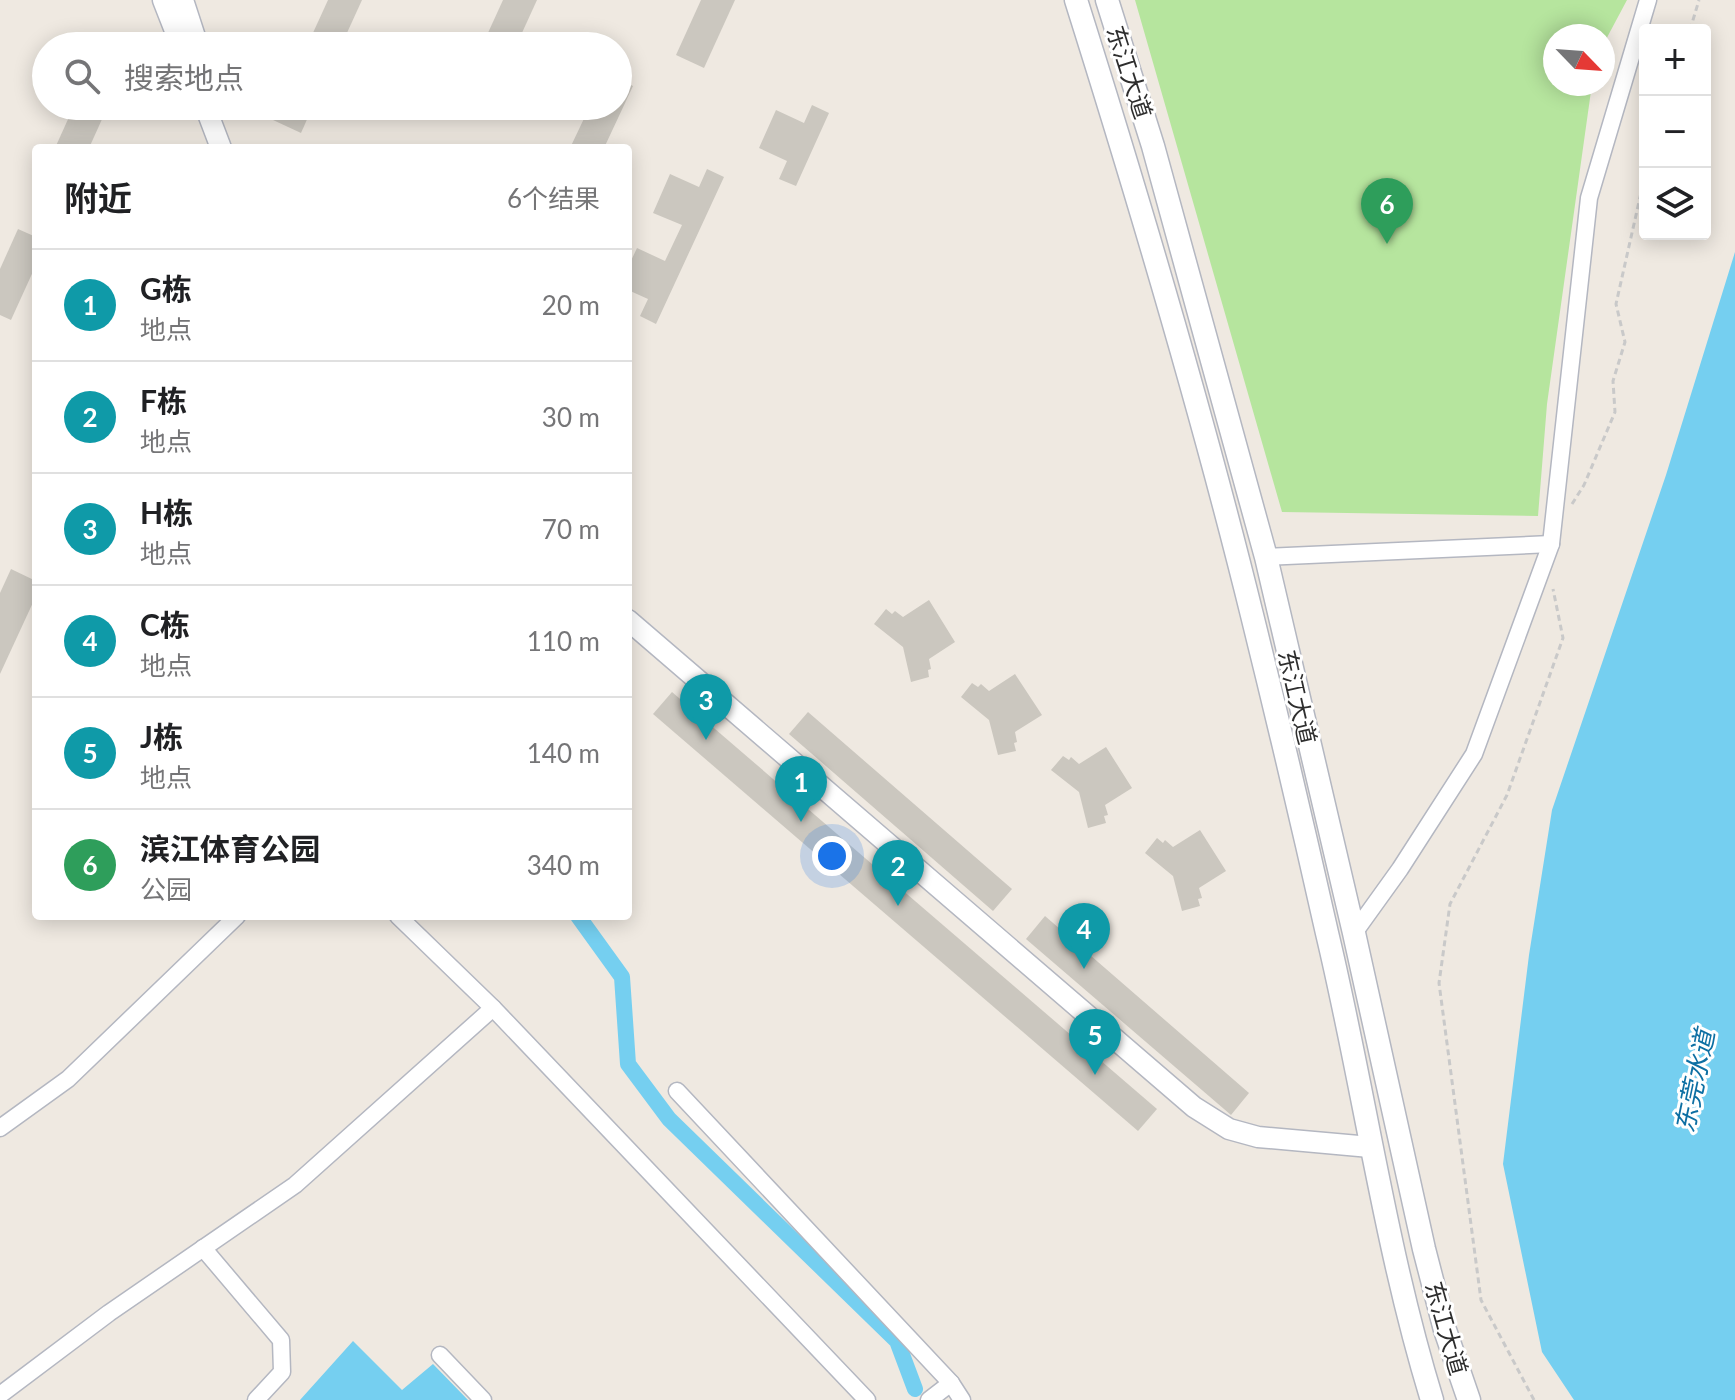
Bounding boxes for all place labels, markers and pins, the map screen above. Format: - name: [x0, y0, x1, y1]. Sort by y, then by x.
- pin: 6: [1361, 178, 1413, 244]
- pin: 3: [680, 674, 732, 740]
- pin: 1: [775, 756, 827, 822]
- pin: 2: [872, 840, 924, 906]
- pin: 4: [1058, 903, 1110, 969]
- pin: 5: [1069, 1009, 1121, 1075]

